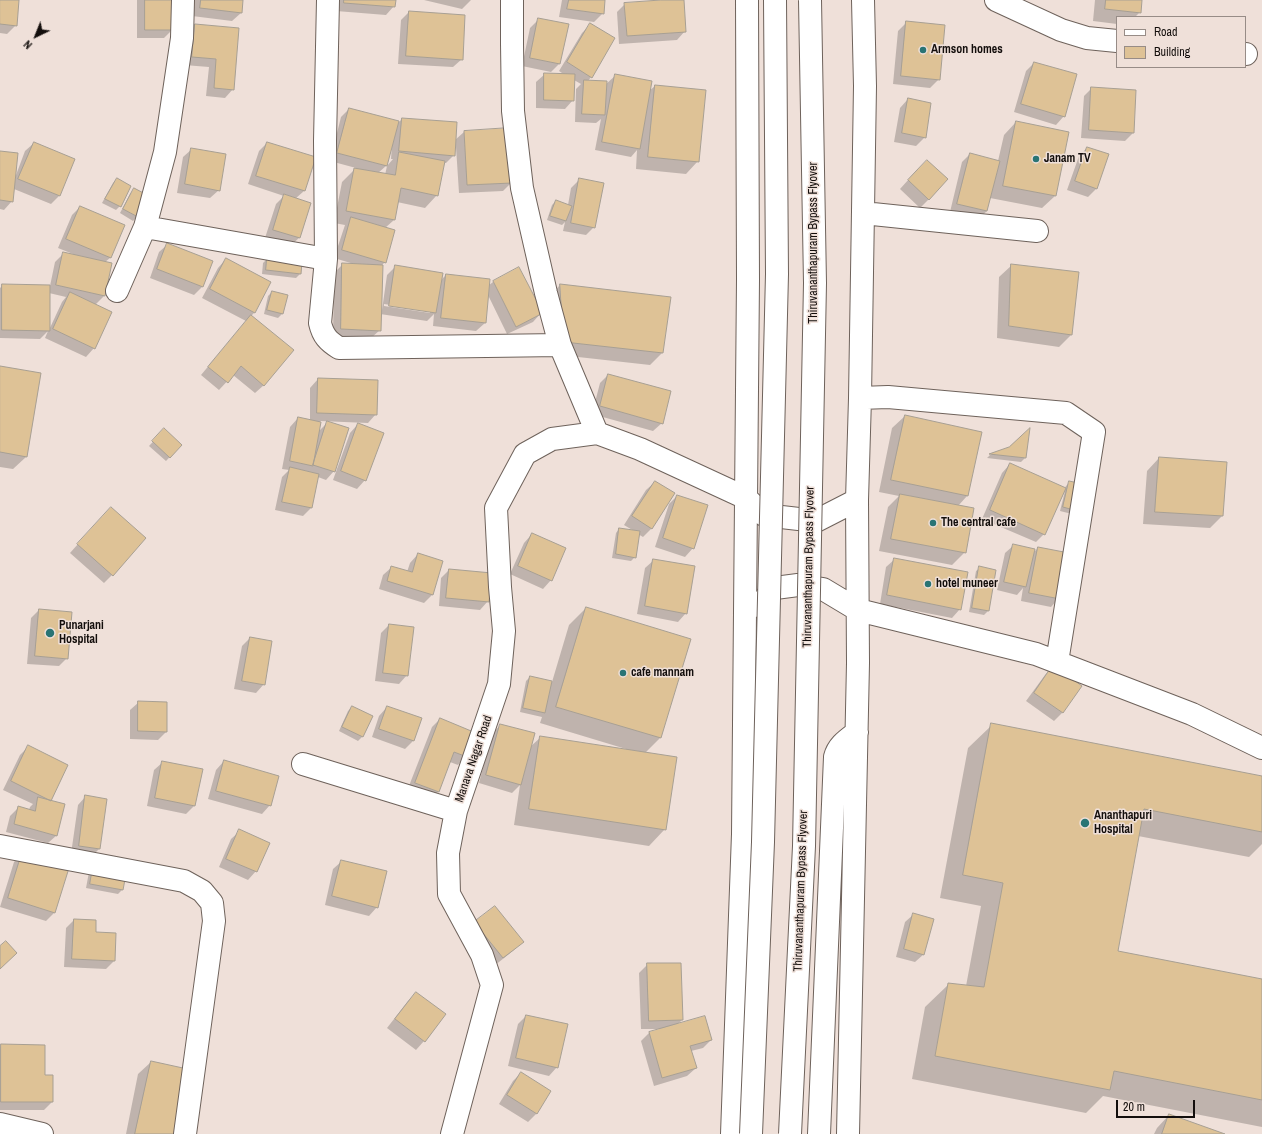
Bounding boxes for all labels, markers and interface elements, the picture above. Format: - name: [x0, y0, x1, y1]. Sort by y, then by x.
- north arrow: [16, 16, 56, 56]
- legend: [1116, 16, 1246, 68]
- text: Road: [1154, 24, 1178, 40]
- text: N: [21, 37, 35, 52]
- place label: Armson homes: [931, 43, 1003, 57]
- text: Building: [1154, 44, 1190, 60]
- marker: Armson homes: [918, 45, 928, 55]
- place label: Janam TV: [1044, 152, 1090, 166]
- marker: Janam TV: [1031, 154, 1041, 164]
- street label: Thiruvananthapuram Bypass Flyover: [807, 162, 821, 324]
- street label: Thiruvananthapuram Bypass Flyover: [800, 486, 818, 648]
- place label: The central cafe: [941, 516, 1016, 530]
- marker: The central cafe: [928, 518, 938, 528]
- place label: hotel muneer: [936, 577, 998, 591]
- marker: hotel muneer: [923, 579, 933, 589]
- place label: Punarjani Hospital: [59, 619, 104, 647]
- marker: Punarjani Hospital: [44, 627, 56, 639]
- place label: cafe mannam: [631, 666, 694, 680]
- marker: cafe mannam: [618, 668, 628, 678]
- street label: Manava Nagar Road: [452, 714, 496, 804]
- place label: Ananthapuri Hospital: [1094, 809, 1152, 837]
- street label: Thiruvananthapuram Bypass Flyover: [791, 810, 811, 972]
- marker: Ananthapuri Hospital: [1079, 817, 1091, 829]
- scale bar: [1118, 1092, 1197, 1118]
- text: 20 m: [1123, 1099, 1145, 1115]

